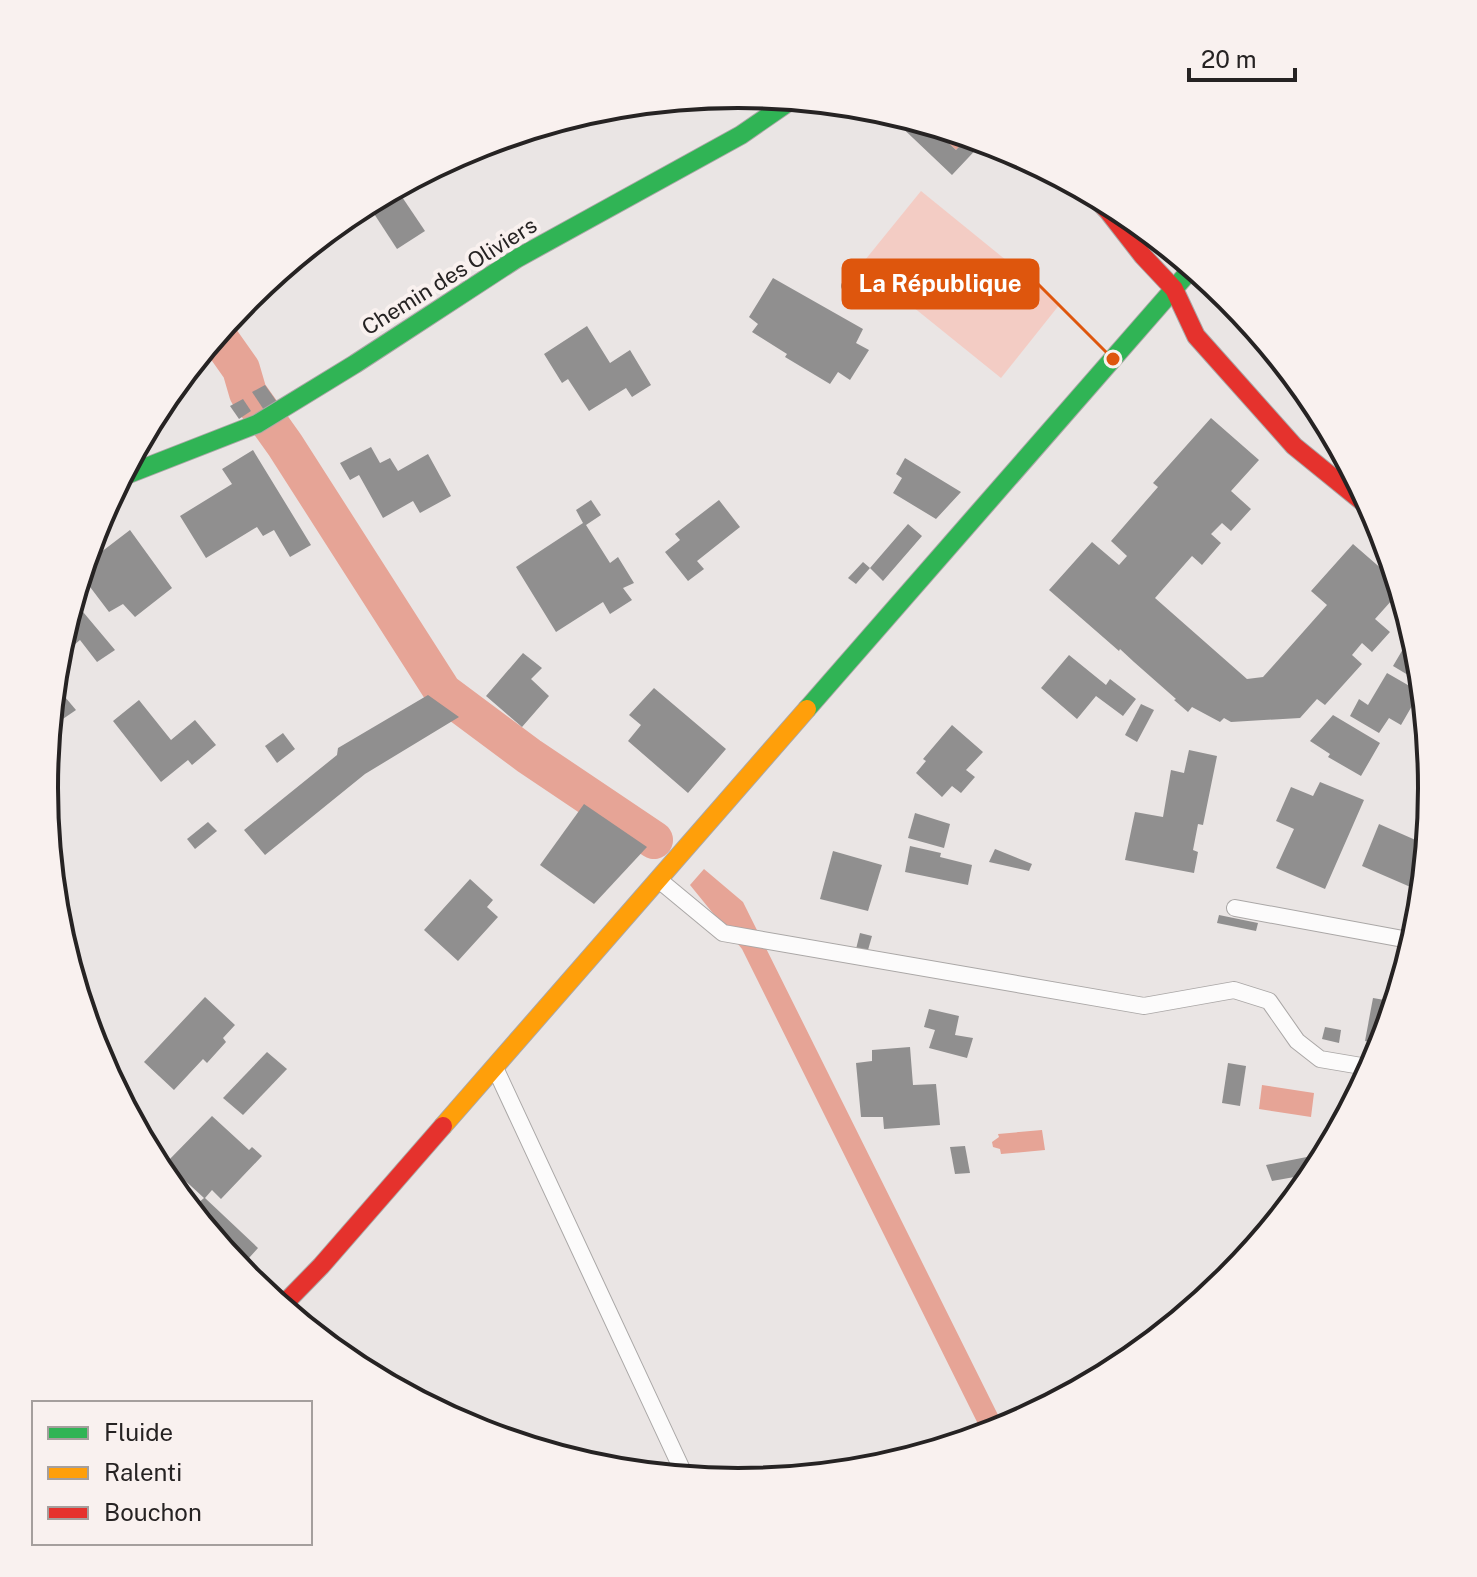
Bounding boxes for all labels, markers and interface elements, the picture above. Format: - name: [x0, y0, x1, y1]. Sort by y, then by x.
- scale bar: [1189, 32, 1295, 82]
- text: 20 m: [1201, 45, 1257, 73]
- street label: Chemin des Oliviers: [357, 212, 541, 340]
- callout: La République: [843, 260, 1038, 308]
- text: La République: [858, 269, 1022, 297]
- legend: [32, 1401, 312, 1545]
- text: Fluide: [104, 1418, 173, 1446]
- text: Ralenti: [104, 1458, 182, 1486]
- text: Bouchon: [104, 1498, 202, 1526]

